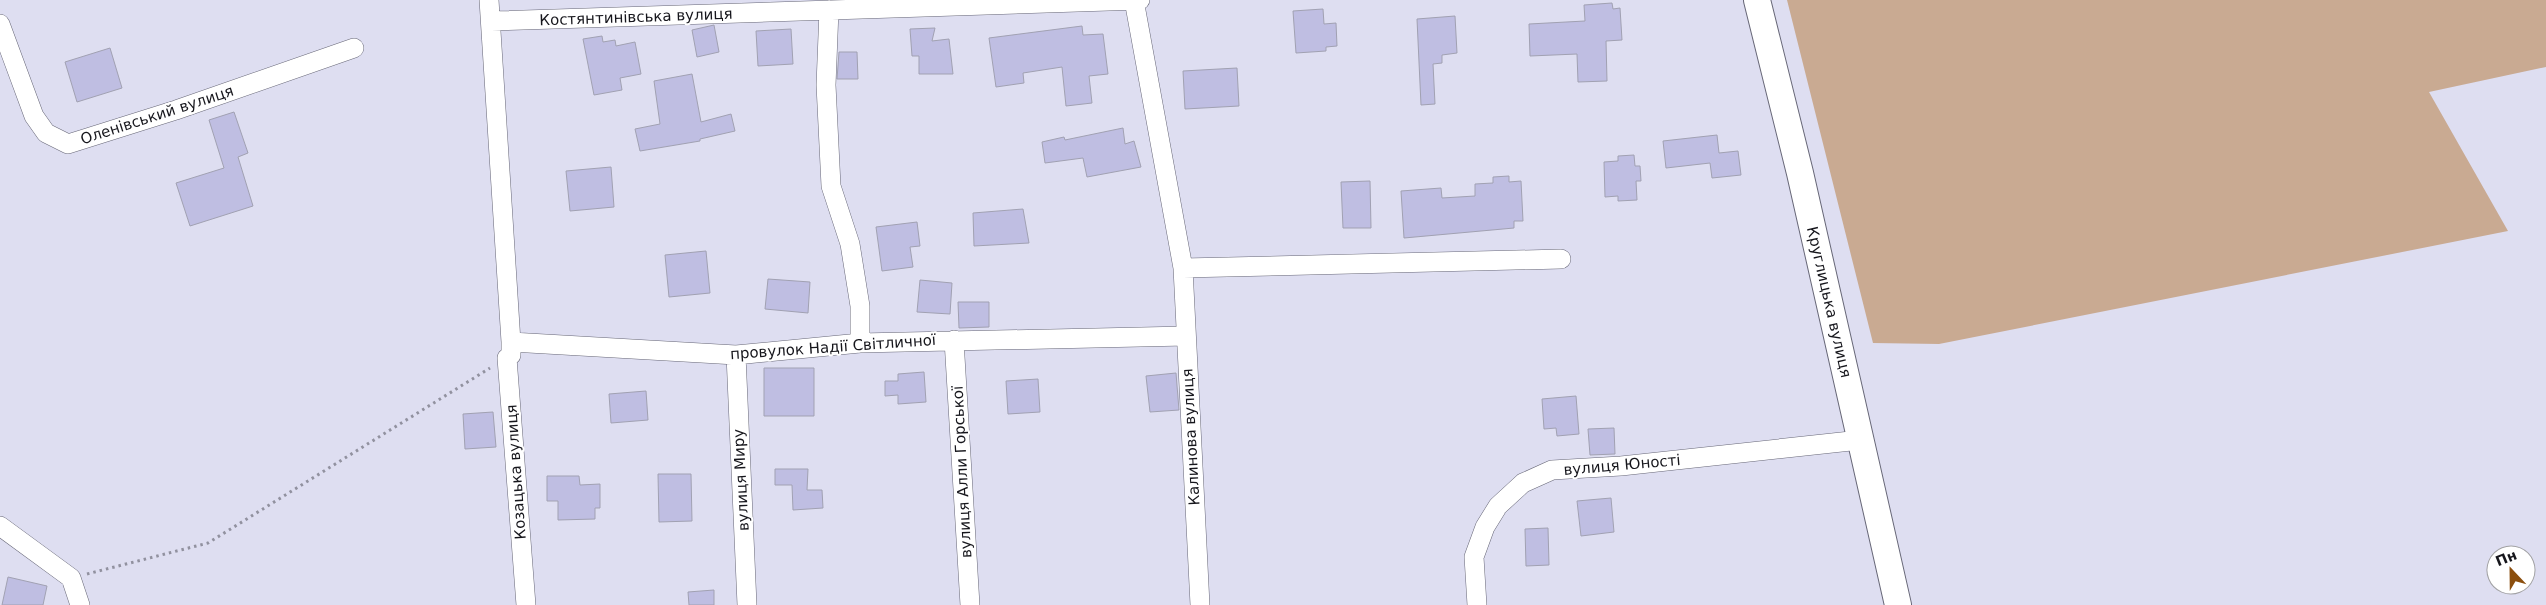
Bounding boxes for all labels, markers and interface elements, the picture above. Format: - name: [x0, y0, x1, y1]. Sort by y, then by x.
- street label: Костянтинівська вулиця: [539, 5, 733, 29]
- street label: Оленівський вулиця: [78, 82, 236, 148]
- street label: Круглицька вулиця: [1803, 225, 1855, 379]
- street label: провулок Надії Світличної: [729, 331, 937, 363]
- street label: Калинова вулиця: [1178, 368, 1204, 506]
- street label: вулиця Алли Горської: [948, 385, 975, 559]
- street label: Козацька вулиця: [502, 404, 530, 540]
- street label: вулиця Миру: [729, 428, 753, 531]
- street label: вулиця Юності: [1563, 451, 1681, 479]
- north arrow: [2486, 545, 2536, 595]
- text: Пн: [2493, 547, 2519, 569]

